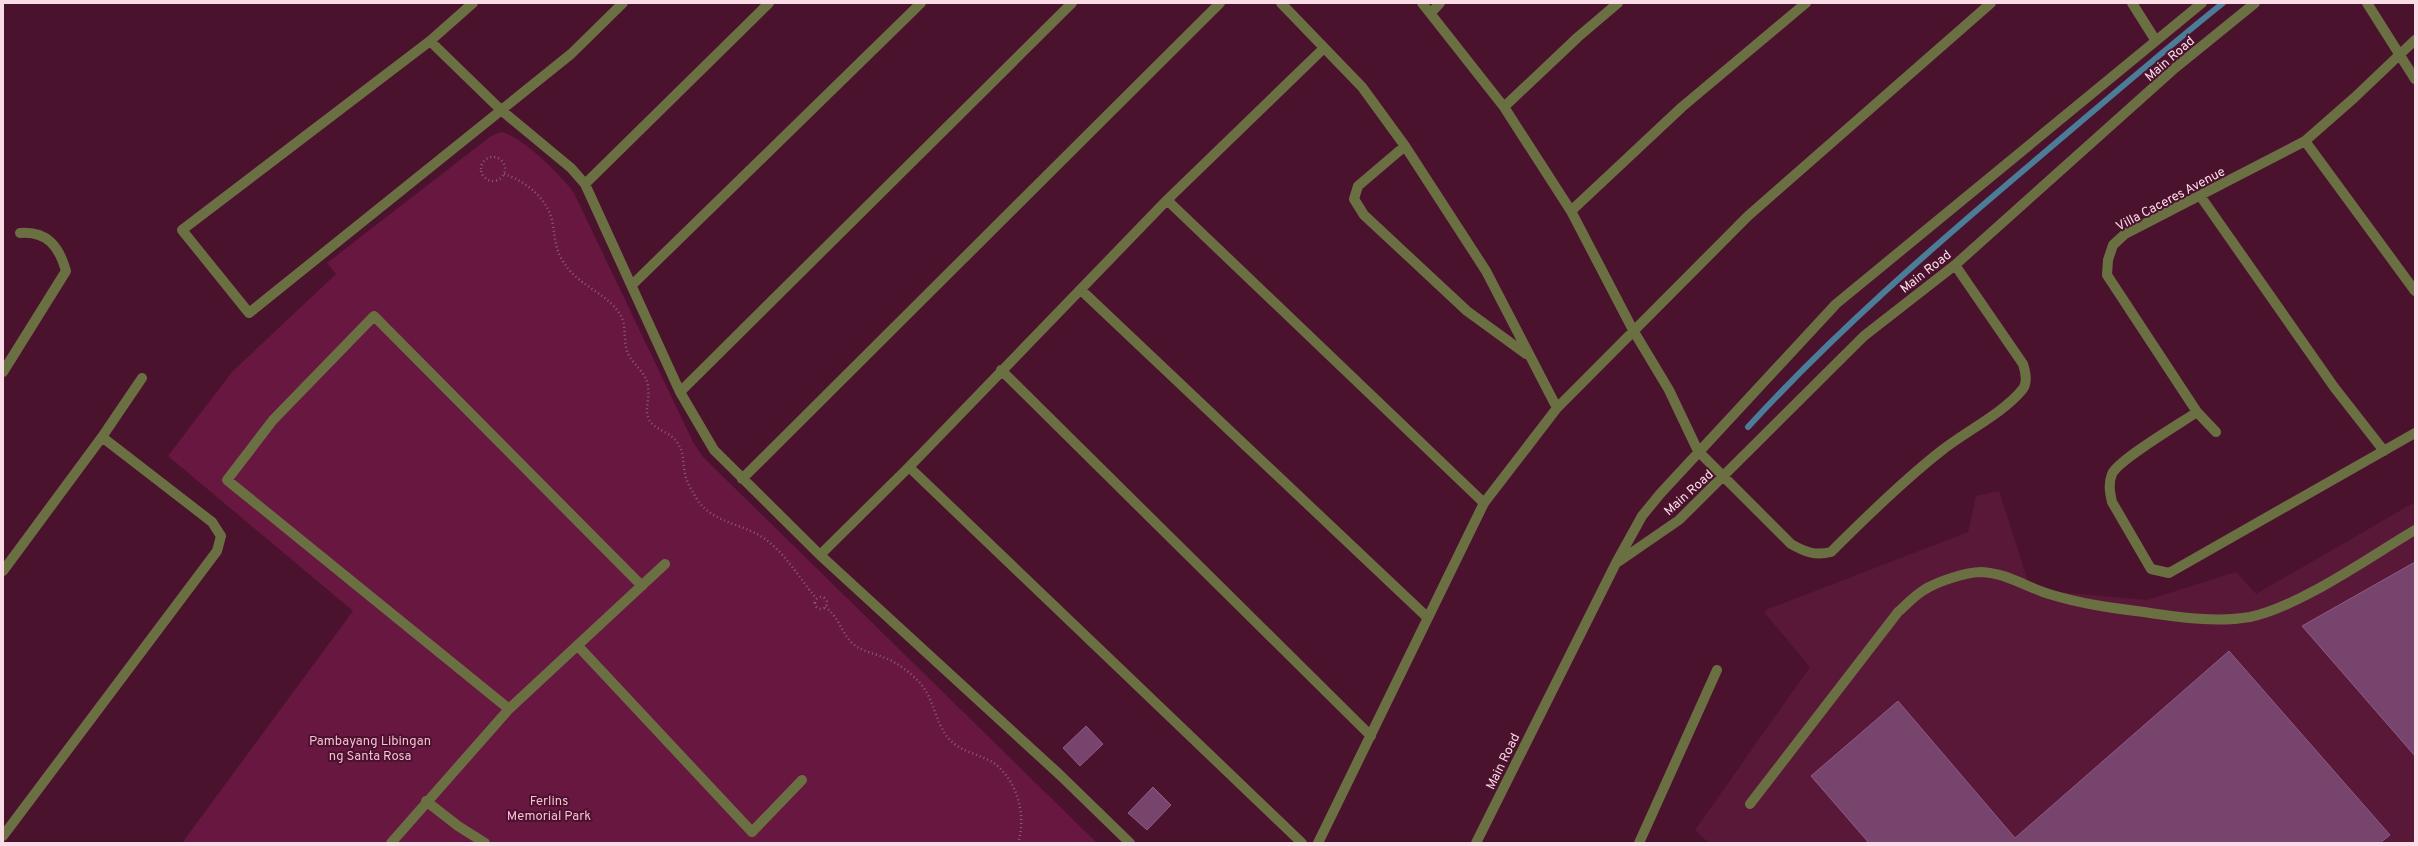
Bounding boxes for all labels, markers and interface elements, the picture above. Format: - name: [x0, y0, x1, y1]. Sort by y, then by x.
- street label: Main Road: [2142, 34, 2198, 85]
- street label: Villa Caceres Avenue: [2114, 164, 2228, 235]
- street label: Main Road: [1897, 248, 1955, 298]
- street label: Main Road: [1661, 467, 1717, 520]
- street label: Main Road: [1483, 731, 1524, 793]
- park label: Pambayang Libingan ng Santa Rosa: [309, 734, 431, 765]
- park label: Ferlins Memorial Park: [507, 794, 591, 825]

